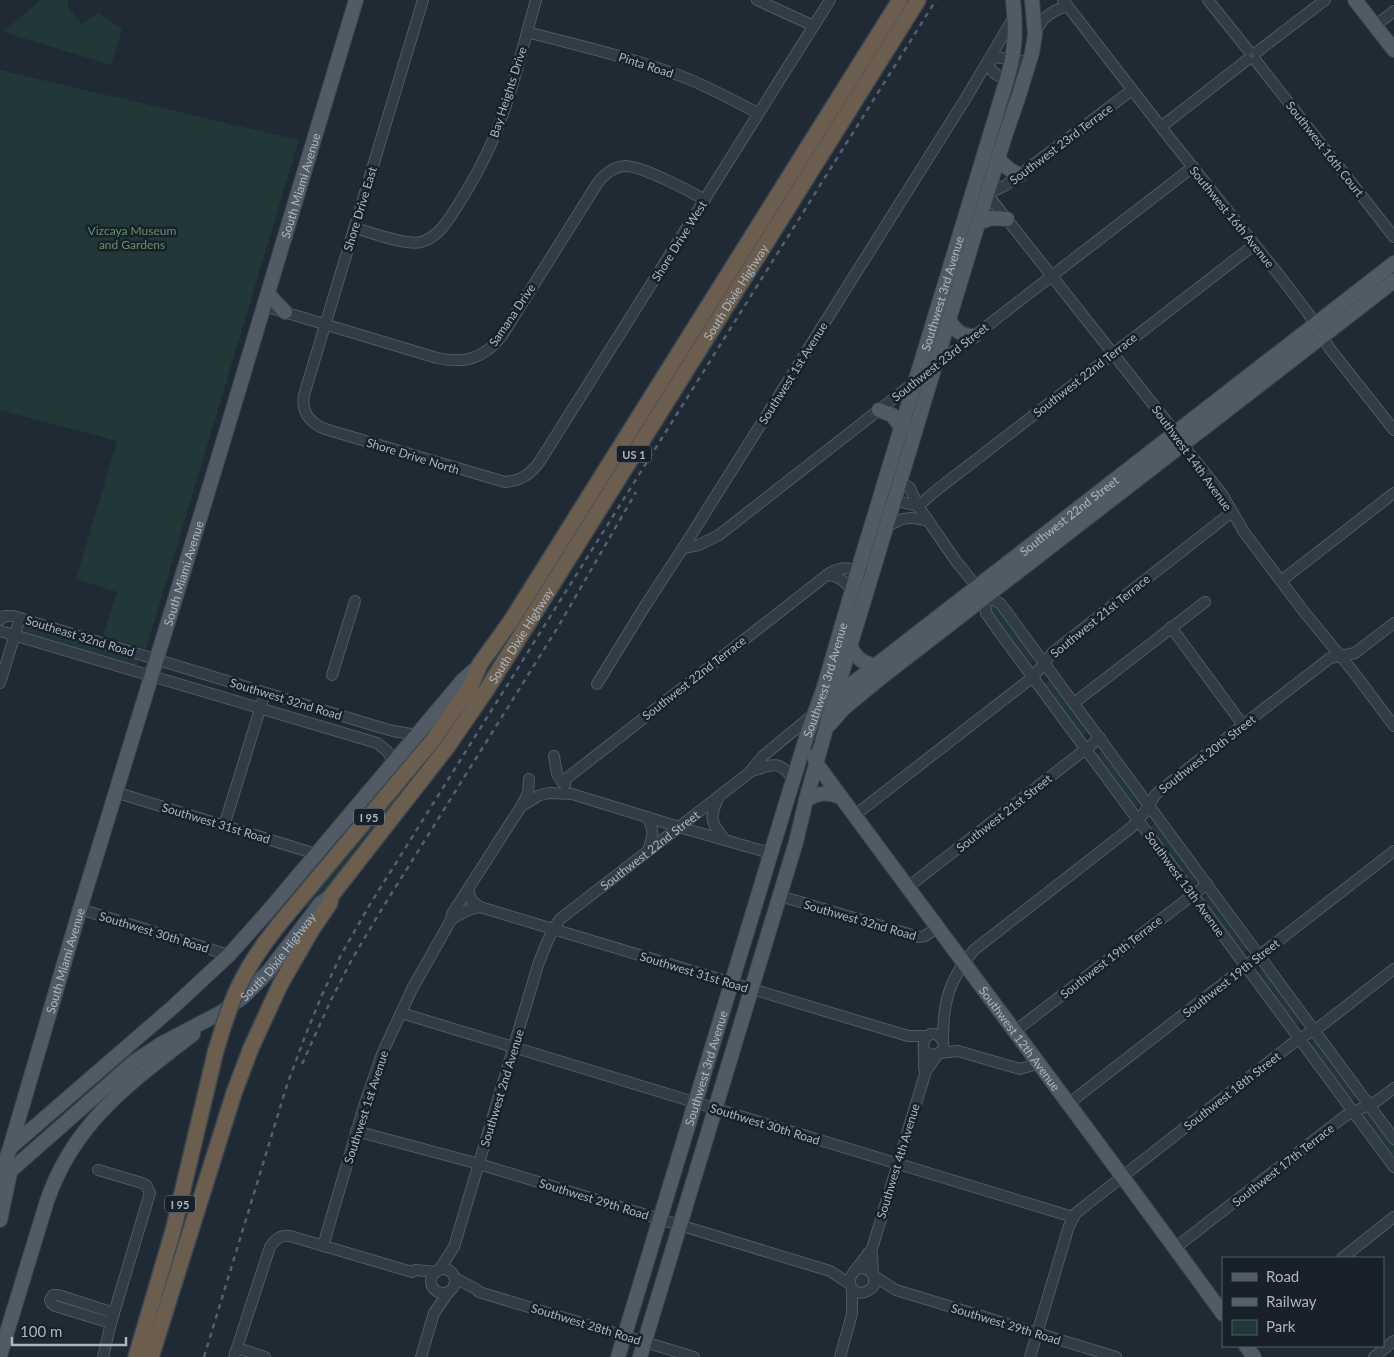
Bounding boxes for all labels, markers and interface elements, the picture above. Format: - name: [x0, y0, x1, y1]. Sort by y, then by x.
- street label: Bay Heights Drive: [486, 45, 530, 139]
- street label: Pinta Road: [617, 49, 675, 81]
- street label: Southwest 16th Court: [1283, 98, 1367, 200]
- street label: Southwest 23rd Terrace: [1006, 100, 1116, 188]
- street label: South Miami Avenue: [277, 131, 323, 240]
- street label: Southwest 16th Avenue: [1186, 163, 1278, 271]
- street label: Shore Drive East: [340, 164, 380, 253]
- street label: Shore Drive West: [648, 197, 710, 284]
- park label: Vizcaya Museum and Gardens: [88, 223, 177, 252]
- street label: Southwest 3rd Avenue: [917, 234, 967, 353]
- street label: South Dixie Highway: [700, 240, 771, 343]
- street label: Samana Drive: [485, 281, 539, 349]
- street label: Southwest 1st Avenue: [755, 319, 831, 427]
- street label: Southwest 23rd Street: [889, 319, 992, 404]
- street label: Southwest 22nd Terrace: [1030, 330, 1140, 420]
- street label: Southwest 14th Avenue: [1149, 402, 1235, 514]
- street label: Shore Drive North: [365, 435, 461, 477]
- road number: US 1: [616, 446, 652, 462]
- street label: Southwest 22nd Street: [1016, 472, 1122, 559]
- street label: South Miami Avenue: [160, 519, 206, 628]
- street label: Southwest 21st Terrace: [1047, 571, 1153, 661]
- street label: South Dixie Highway: [485, 584, 557, 686]
- street label: Southeast 32nd Road: [24, 612, 136, 660]
- street label: Southwest 3rd Avenue: [799, 621, 850, 739]
- street label: Southwest 22nd Terrace: [639, 633, 749, 723]
- street label: Southwest 32nd Road: [228, 675, 344, 723]
- street label: Southwest 20th Street: [1156, 711, 1259, 796]
- street label: Southwest 21st Street: [953, 771, 1055, 855]
- street label: Southwest 31st Road: [160, 799, 272, 847]
- street label: Southwest 22nd Street: [597, 806, 703, 893]
- road number: I 95: [354, 809, 384, 826]
- street label: Southwest 13th Avenue: [1142, 828, 1228, 940]
- street label: Southwest 32nd Road: [802, 897, 918, 943]
- street label: South Miami Avenue: [42, 906, 87, 1015]
- street label: Southwest 30th Road: [97, 908, 211, 956]
- street label: South Dixie Highway: [236, 909, 319, 1004]
- street label: Southwest 19th Terrace: [1057, 913, 1165, 1001]
- street label: Southwest 19th Street: [1180, 935, 1283, 1020]
- street label: Southwest 31st Road: [638, 948, 750, 996]
- street label: Southwest 12th Avenue: [976, 983, 1064, 1094]
- street label: Southwest 3rd Avenue: [681, 1009, 730, 1127]
- street label: Southwest 2nd Avenue: [477, 1027, 527, 1149]
- street label: Southwest 18th Street: [1181, 1048, 1284, 1133]
- street label: Southwest 1st Avenue: [341, 1049, 391, 1165]
- street label: Southwest 30th Road: [708, 1100, 822, 1148]
- street label: Southwest 4th Avenue: [873, 1102, 923, 1220]
- street label: Southwest 17th Terrace: [1229, 1121, 1337, 1209]
- street label: Southwest 29th Road: [537, 1175, 651, 1223]
- road number: I 95: [165, 1196, 195, 1212]
- legend: [1222, 1257, 1384, 1347]
- text: Road: [1266, 1267, 1299, 1285]
- text: Railway: [1266, 1292, 1317, 1310]
- street label: Southwest 28th Road: [529, 1300, 643, 1348]
- street label: Southwest 29th Road: [949, 1300, 1063, 1348]
- scale bar: [12, 1314, 126, 1346]
- text: Park: [1266, 1317, 1296, 1335]
- text: 100 m: [20, 1322, 62, 1340]

